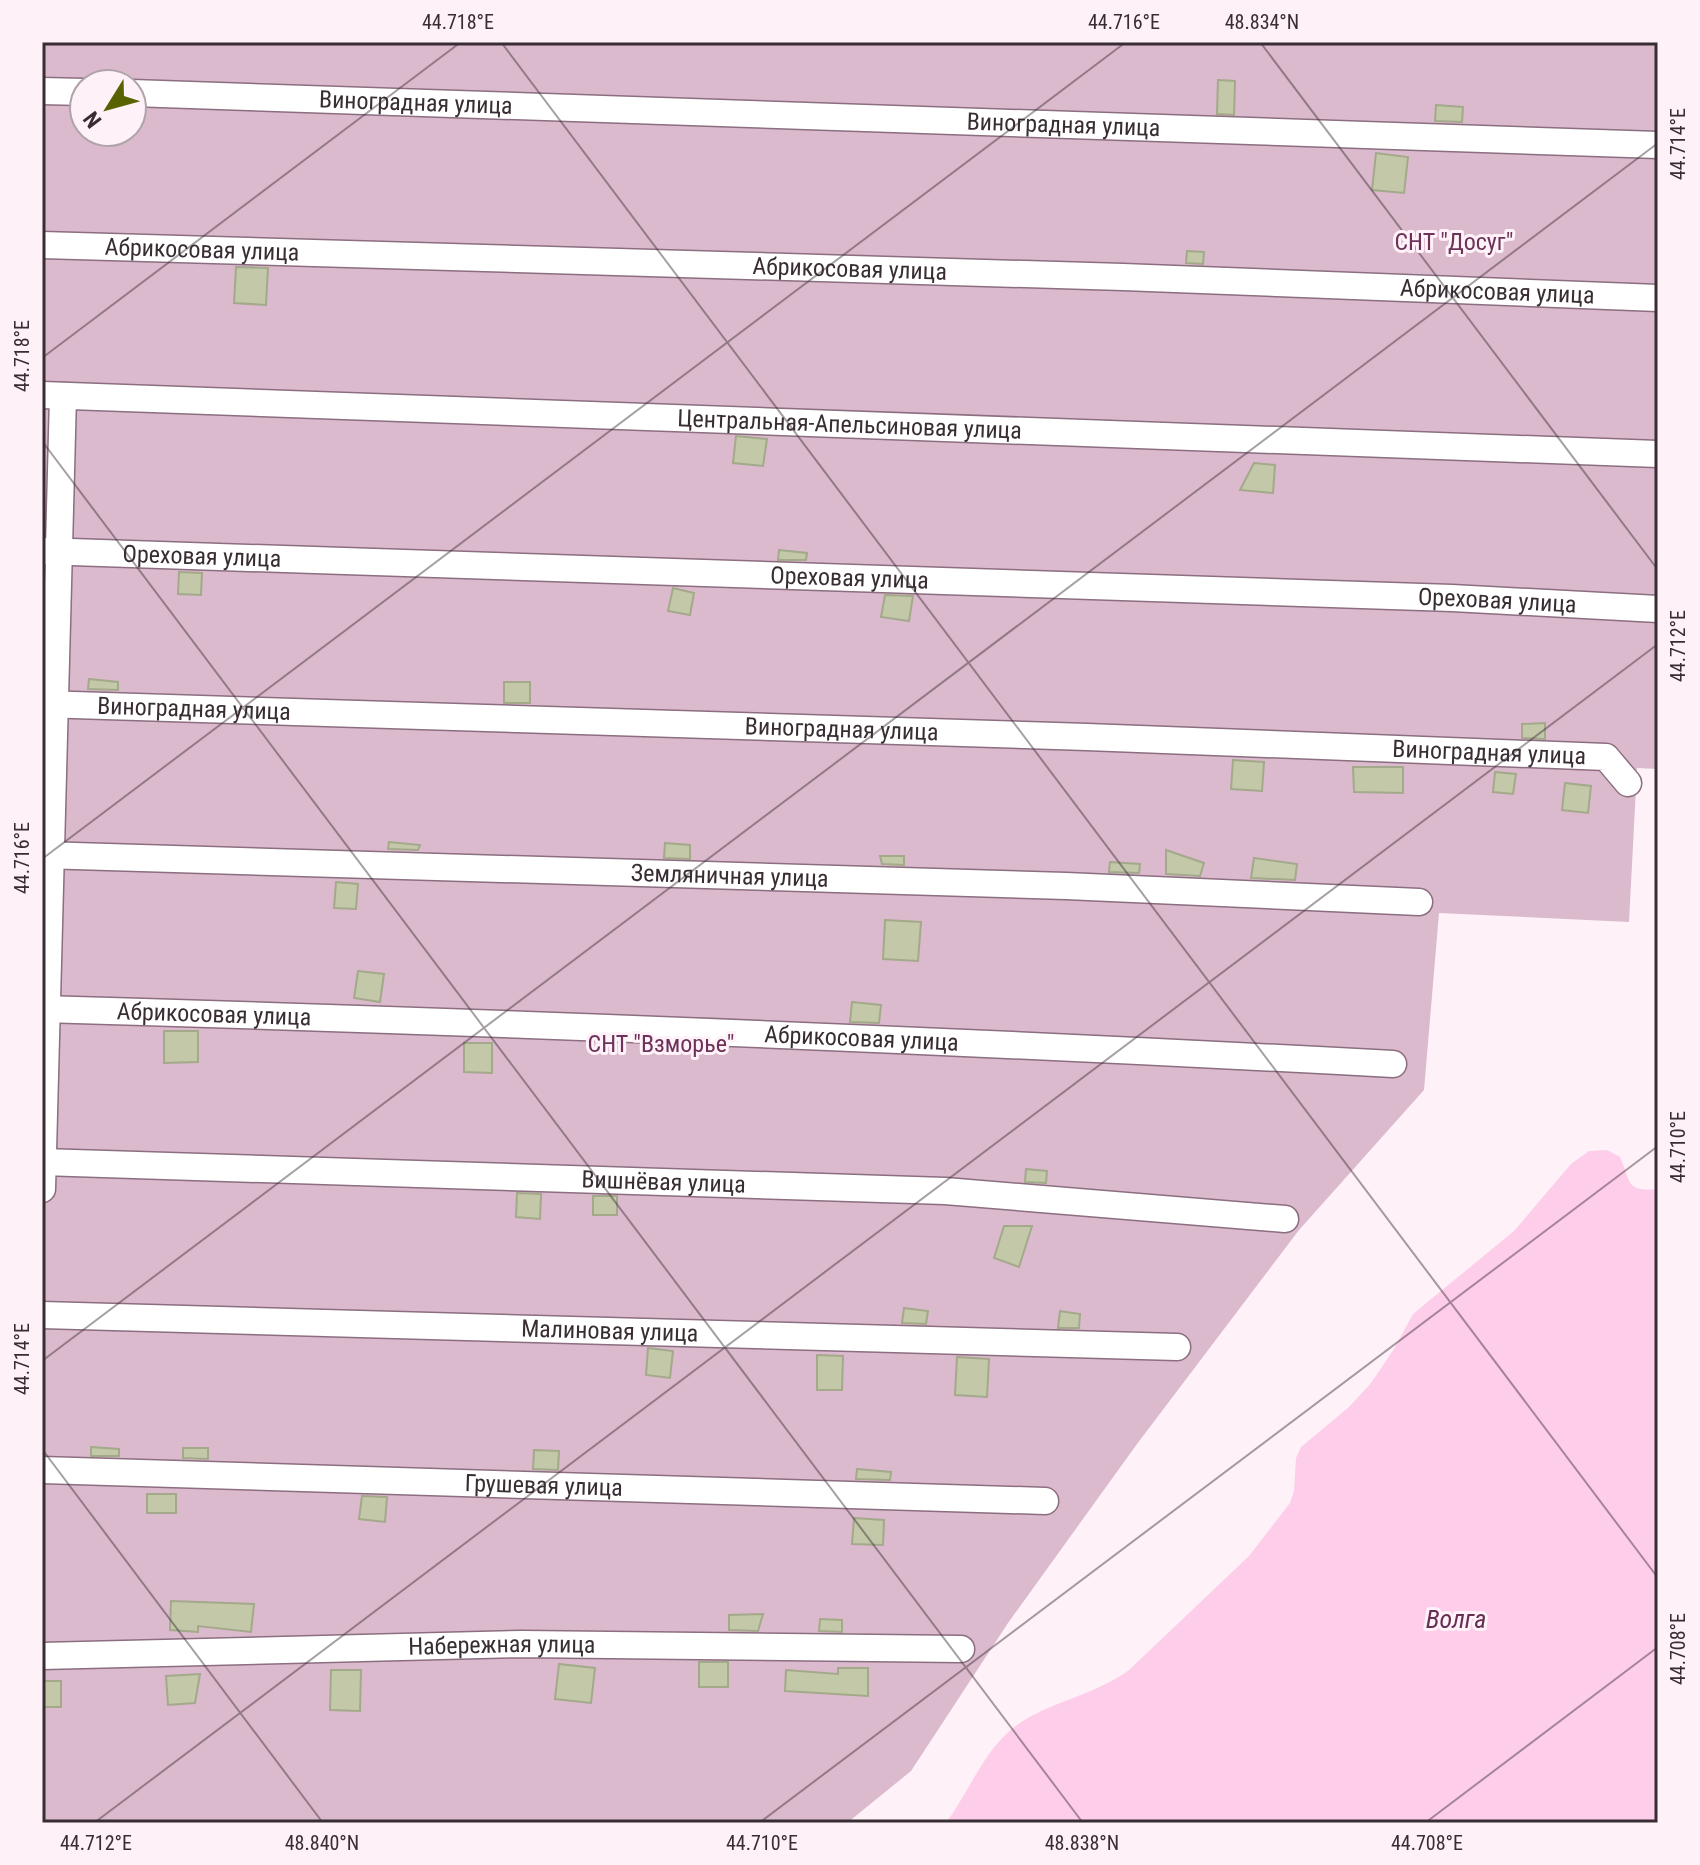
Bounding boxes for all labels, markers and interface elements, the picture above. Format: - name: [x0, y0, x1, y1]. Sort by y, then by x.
- text: 44.718°E: [422, 10, 494, 34]
- text: 44.716°E: [1088, 10, 1160, 34]
- text: 48.834°N: [1225, 10, 1299, 34]
- north arrow: [68, 68, 148, 148]
- street label: Виноградная улица: [319, 85, 513, 120]
- text: N: [78, 107, 106, 133]
- street label: Виноградная улица: [966, 107, 1161, 142]
- text: 44.714°E: [1666, 108, 1690, 180]
- park label: СНТ "Досуг": [1395, 228, 1513, 256]
- street label: Абрикосовая улица: [104, 233, 300, 267]
- street label: Абрикосовая улица: [752, 252, 947, 286]
- street label: Абрикосовая улица: [1399, 274, 1595, 309]
- text: 44.718°E: [10, 320, 34, 392]
- street label: Центральная-Апельсиновая улица: [677, 404, 1022, 445]
- street label: Ореховая улица: [122, 540, 282, 573]
- street label: Ореховая улица: [770, 561, 929, 595]
- street label: Ореховая улица: [1417, 583, 1577, 619]
- text: 44.712°E: [1666, 610, 1690, 682]
- street label: Виноградная улица: [97, 692, 291, 726]
- street label: Виноградная улица: [744, 712, 939, 746]
- street label: Виноградная улица: [1392, 735, 1586, 770]
- text: 44.716°E: [10, 822, 34, 894]
- street label: Земляничная улица: [630, 859, 829, 893]
- street label: Абрикосовая улица: [116, 997, 312, 1031]
- street label: Абрикосовая улица: [764, 1020, 959, 1057]
- park label: СНТ "Взморье": [588, 1030, 734, 1058]
- text: 44.710°E: [1666, 1111, 1690, 1183]
- street label: Вишнёвая улица: [581, 1165, 746, 1199]
- street label: Малиновая улица: [521, 1315, 699, 1347]
- text: 44.714°E: [10, 1323, 34, 1395]
- street label: Грушевая улица: [464, 1469, 623, 1502]
- water label: Волга: [1426, 1604, 1486, 1634]
- text: 44.708°E: [1666, 1613, 1690, 1685]
- street label: Набережная улица: [408, 1630, 596, 1661]
- text: 44.712°E: [60, 1831, 132, 1855]
- text: 48.840°N: [285, 1831, 359, 1855]
- text: 44.710°E: [726, 1831, 798, 1855]
- text: 48.838°N: [1045, 1831, 1119, 1855]
- text: 44.708°E: [1391, 1831, 1463, 1855]

